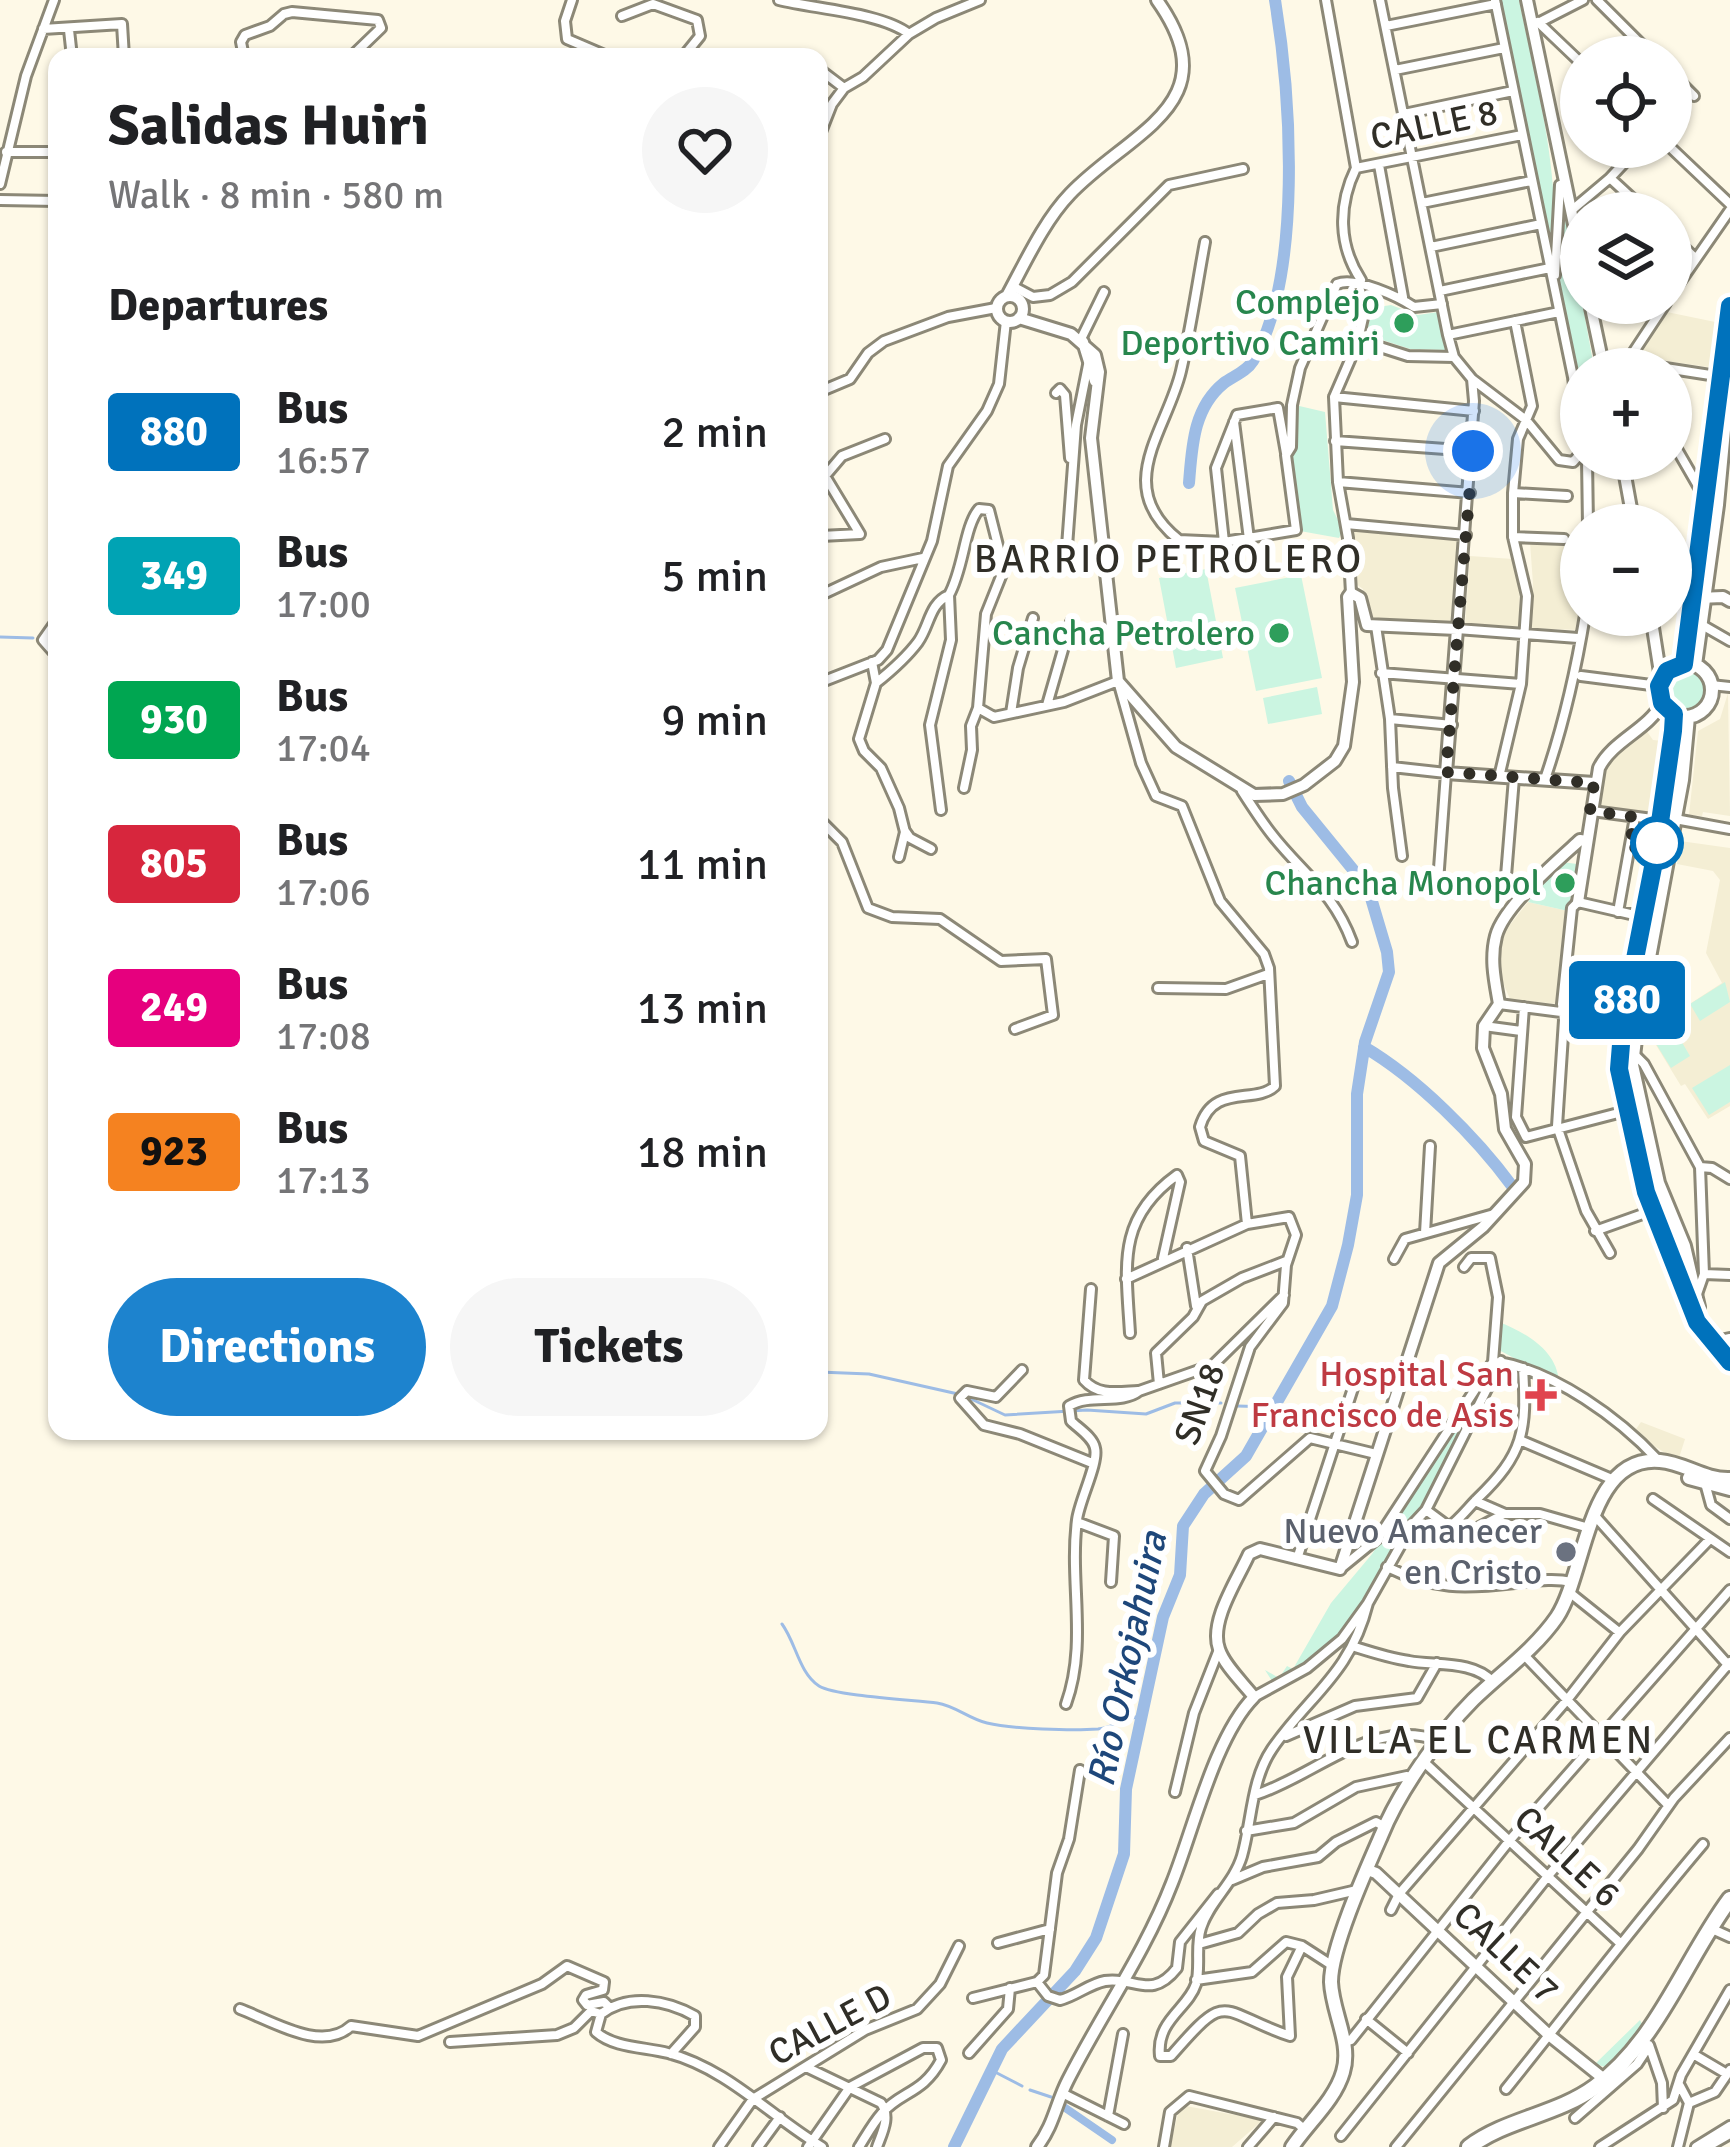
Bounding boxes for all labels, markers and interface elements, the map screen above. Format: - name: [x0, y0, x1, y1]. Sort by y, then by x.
- map controls: [1560, 36, 1692, 636]
- button: locate: [1560, 36, 1692, 168]
- button: heart: [642, 87, 768, 213]
- text: Salidas Huiri: [108, 90, 429, 161]
- street label: CALLE 8: [1367, 90, 1501, 160]
- text: Walk · 8 min · 580 m: [108, 171, 444, 219]
- button: layers: [1560, 192, 1692, 324]
- text: Departures: [108, 278, 328, 333]
- place label: Complejo Deportivo Camiri: [1120, 280, 1380, 366]
- marker: Complejo Deportivo Camiri: [1391, 310, 1417, 336]
- button: +: [1560, 348, 1692, 480]
- text: Bus: [276, 381, 348, 436]
- text: 2 min: [661, 405, 768, 460]
- text: 880: [140, 406, 208, 457]
- your location: [1443, 421, 1503, 481]
- text: 16:57: [276, 436, 371, 484]
- button: −: [1560, 504, 1692, 636]
- text: Bus: [276, 525, 348, 580]
- district label: BARRIO PETROLERO: [974, 535, 1364, 583]
- text: 5 min: [661, 549, 768, 604]
- text: 349: [140, 550, 208, 601]
- text: 17:00: [276, 580, 371, 628]
- place label: Cancha Petrolero: [992, 611, 1255, 656]
- marker: Cancha Petrolero: [1266, 620, 1292, 646]
- text: Bus: [276, 669, 348, 724]
- text: 9 min: [661, 693, 768, 748]
- text: 930: [140, 694, 208, 745]
- text: 17:04: [276, 724, 371, 772]
- text: Bus: [276, 813, 348, 868]
- unlabelled marker: [1632, 818, 1682, 868]
- text: 11 min: [637, 837, 768, 892]
- text: 805: [140, 838, 208, 889]
- place label: Chancha Monopol: [1265, 861, 1541, 906]
- text: 17:06: [276, 868, 371, 916]
- marker: Chancha Monopol: [1552, 870, 1578, 896]
- text: Bus: [276, 957, 348, 1012]
- line badge: 880: [1558, 961, 1696, 1039]
- text: 880: [1593, 974, 1661, 1025]
- text: 13 min: [637, 981, 768, 1036]
- text: 249: [140, 982, 208, 1033]
- text: 17:08: [276, 1012, 371, 1060]
- text: Bus: [276, 1101, 348, 1156]
- text: 18 min: [637, 1125, 768, 1180]
- text: 923: [140, 1126, 208, 1177]
- text: 17:13: [276, 1156, 371, 1204]
- button: Directions: [108, 1278, 426, 1416]
- button: Tickets: [450, 1278, 768, 1416]
- place label: Hospital San Francisco de Asis: [1251, 1352, 1514, 1438]
- street label: SN18: [1165, 1357, 1235, 1451]
- marker: Hospital San Francisco de Asis: [1525, 1379, 1557, 1411]
- place label: Nuevo Amanecer en Cristo: [1283, 1509, 1543, 1595]
- water label: Río Orkojahuira: [1077, 1526, 1178, 1791]
- marker: Nuevo Amanecer en Cristo: [1553, 1539, 1579, 1565]
- district label: VILLA EL CARMEN: [1303, 1716, 1655, 1764]
- street label: CALLE 6: [1505, 1797, 1629, 1917]
- street label: CALLE 7: [1444, 1893, 1568, 2013]
- street label: CALLE D: [761, 1974, 899, 2076]

